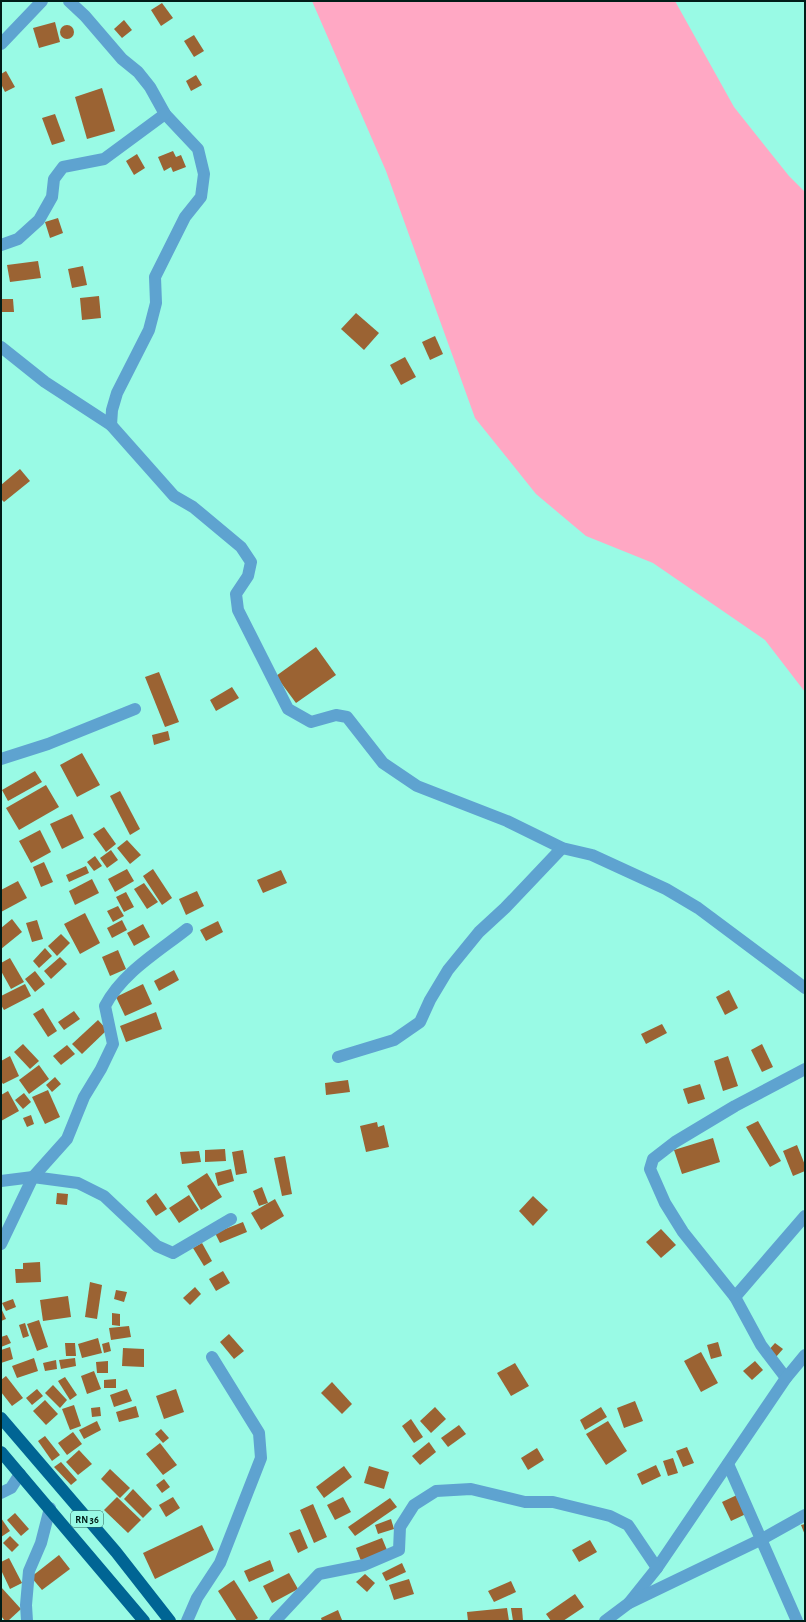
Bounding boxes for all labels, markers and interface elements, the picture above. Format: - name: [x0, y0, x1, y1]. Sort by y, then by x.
- road number: RN 36: [71, 1511, 103, 1527]

